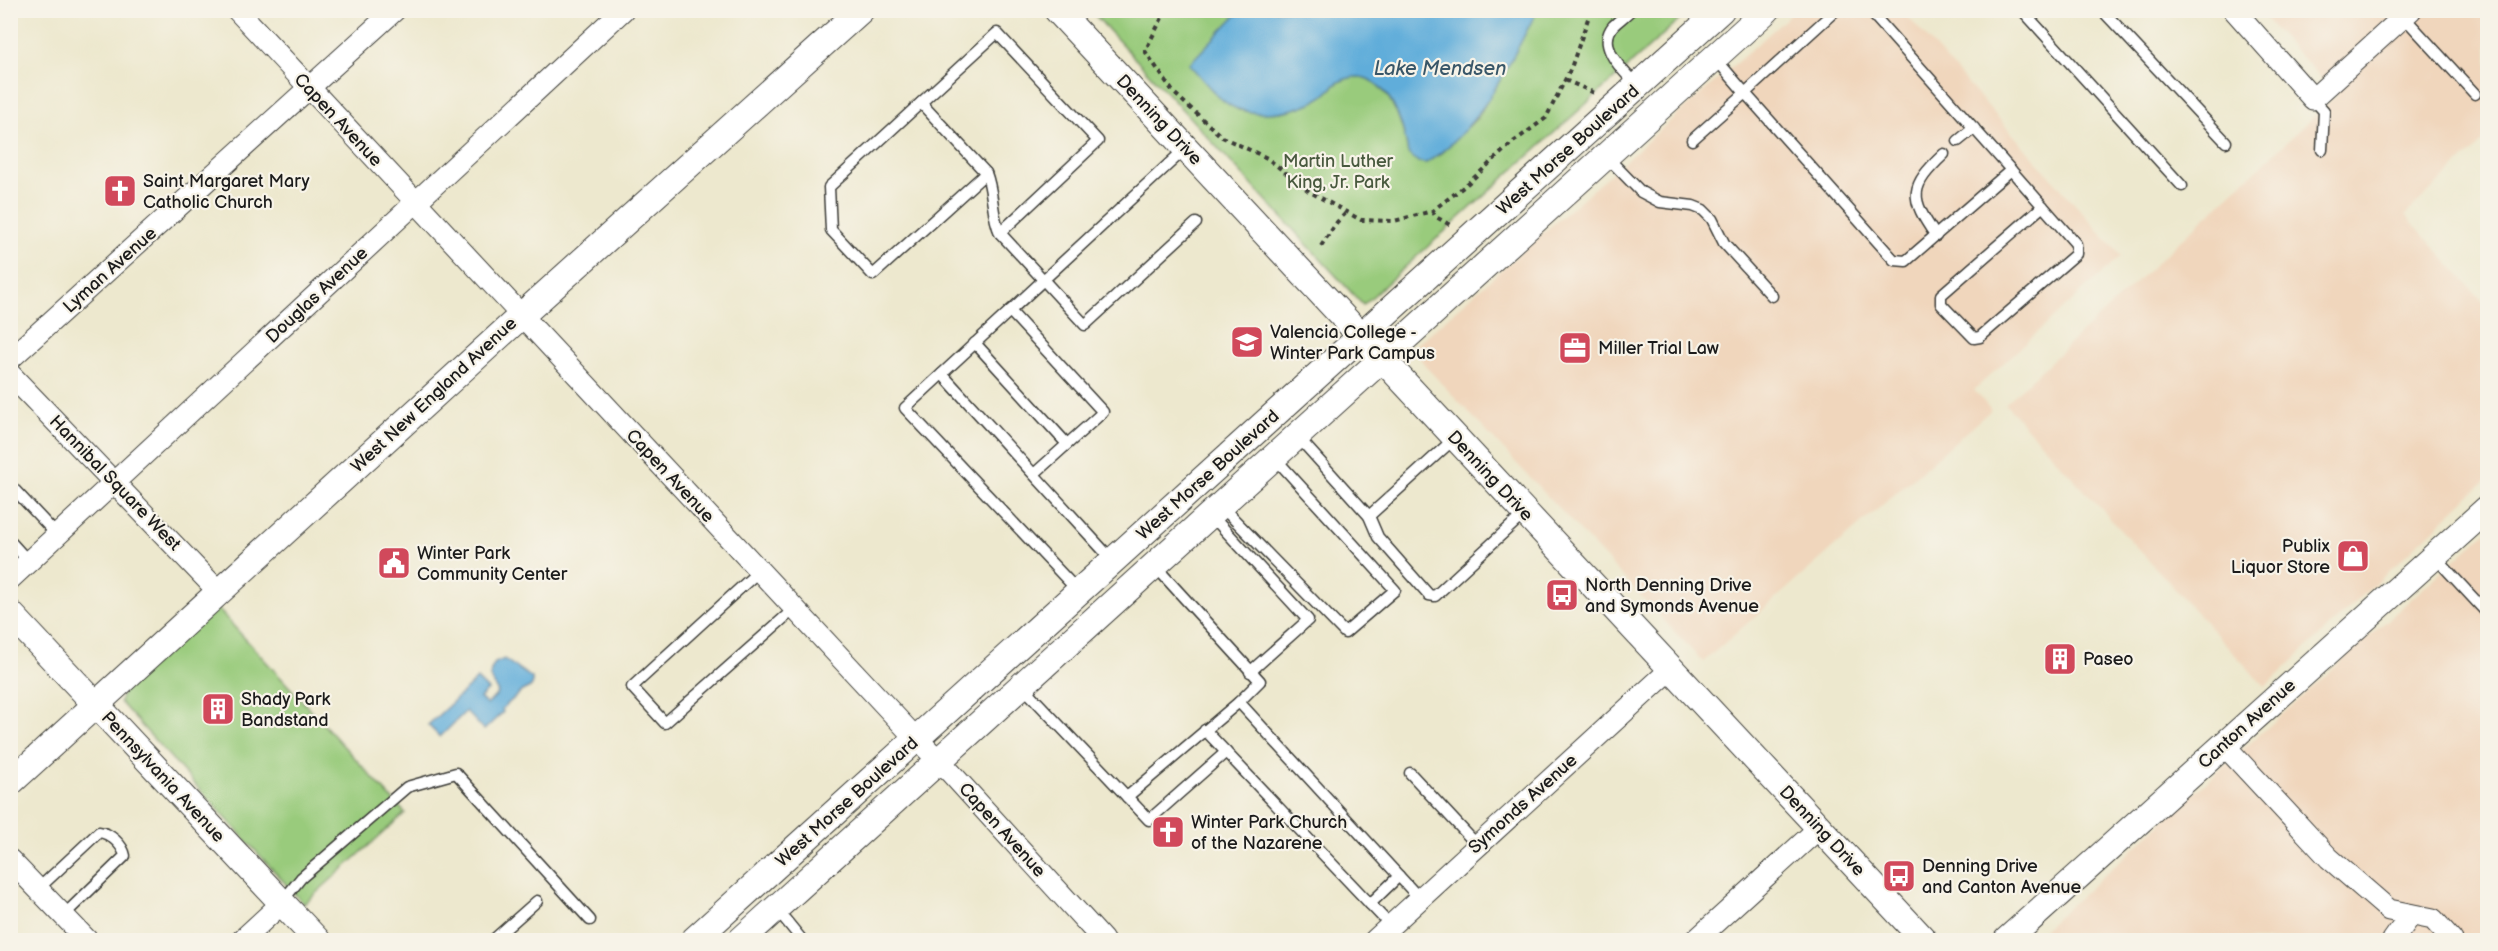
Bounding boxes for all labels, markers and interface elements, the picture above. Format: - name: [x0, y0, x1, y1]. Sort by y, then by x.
- water label: Lake Mendsen: [1374, 57, 1506, 81]
- street label: Capen Avenue: [290, 69, 387, 171]
- street label: Denning Drive: [1112, 71, 1206, 170]
- street label: West Morse Boulevard: [1493, 81, 1643, 219]
- park label: Martin Luther King, Jr. Park: [1283, 151, 1394, 193]
- place label: Saint Margaret Mary Catholic Church: [143, 171, 311, 213]
- church icon: Saint Margaret Mary Catholic Church: [102, 173, 138, 209]
- street label: Lyman Avenue: [59, 222, 161, 317]
- street label: Douglas Avenue: [262, 242, 373, 348]
- street label: West New England Avenue: [347, 313, 521, 477]
- place label: Valencia College - Winter Park Campus: [1270, 322, 1435, 364]
- school or university icon: Valencia College - Winter Park Campus: [1229, 324, 1265, 360]
- office icon: Miller Trial Law: [1557, 330, 1593, 366]
- place label: Miller Trial Law: [1598, 338, 1719, 359]
- street label: West Morse Boulevard: [1133, 406, 1283, 544]
- street label: Hannibal Square West: [45, 411, 185, 555]
- street label: Capen Avenue: [622, 425, 719, 527]
- street label: Denning Drive: [1443, 427, 1537, 526]
- place label: Publix Liquor Store: [2231, 536, 2331, 578]
- shop icon: Publix Liquor Store: [2335, 538, 2371, 574]
- place label: Winter Park Community Center: [417, 543, 568, 585]
- public building icon: Winter Park Community Center: [376, 545, 412, 581]
- place label: North Denning Drive and Symonds Avenue: [1585, 575, 1759, 617]
- bus stop icon: North Denning Drive and Symonds Avenue: [1544, 577, 1580, 613]
- building icon: Paseo: [2042, 641, 2078, 677]
- place label: Paseo: [2083, 649, 2134, 670]
- street label: Canton Avenue: [2194, 675, 2300, 773]
- place label: Shady Park Bandstand: [241, 689, 330, 731]
- building icon: Shady Park Bandstand: [200, 691, 236, 727]
- street label: Pennsylvania Avenue: [97, 707, 229, 847]
- street label: West Morse Boulevard: [772, 733, 922, 871]
- street label: Symonds Avenue: [1464, 750, 1582, 858]
- street label: Capen Avenue: [954, 779, 1050, 882]
- street label: Denning Drive: [1775, 782, 1869, 881]
- place label: Winter Park Church of the Nazarene: [1191, 812, 1347, 854]
- church icon: Winter Park Church of the Nazarene: [1150, 814, 1186, 850]
- place label: Denning Drive and Canton Avenue: [1922, 856, 2082, 898]
- bus stop icon: Denning Drive and Canton Avenue: [1881, 858, 1917, 894]

